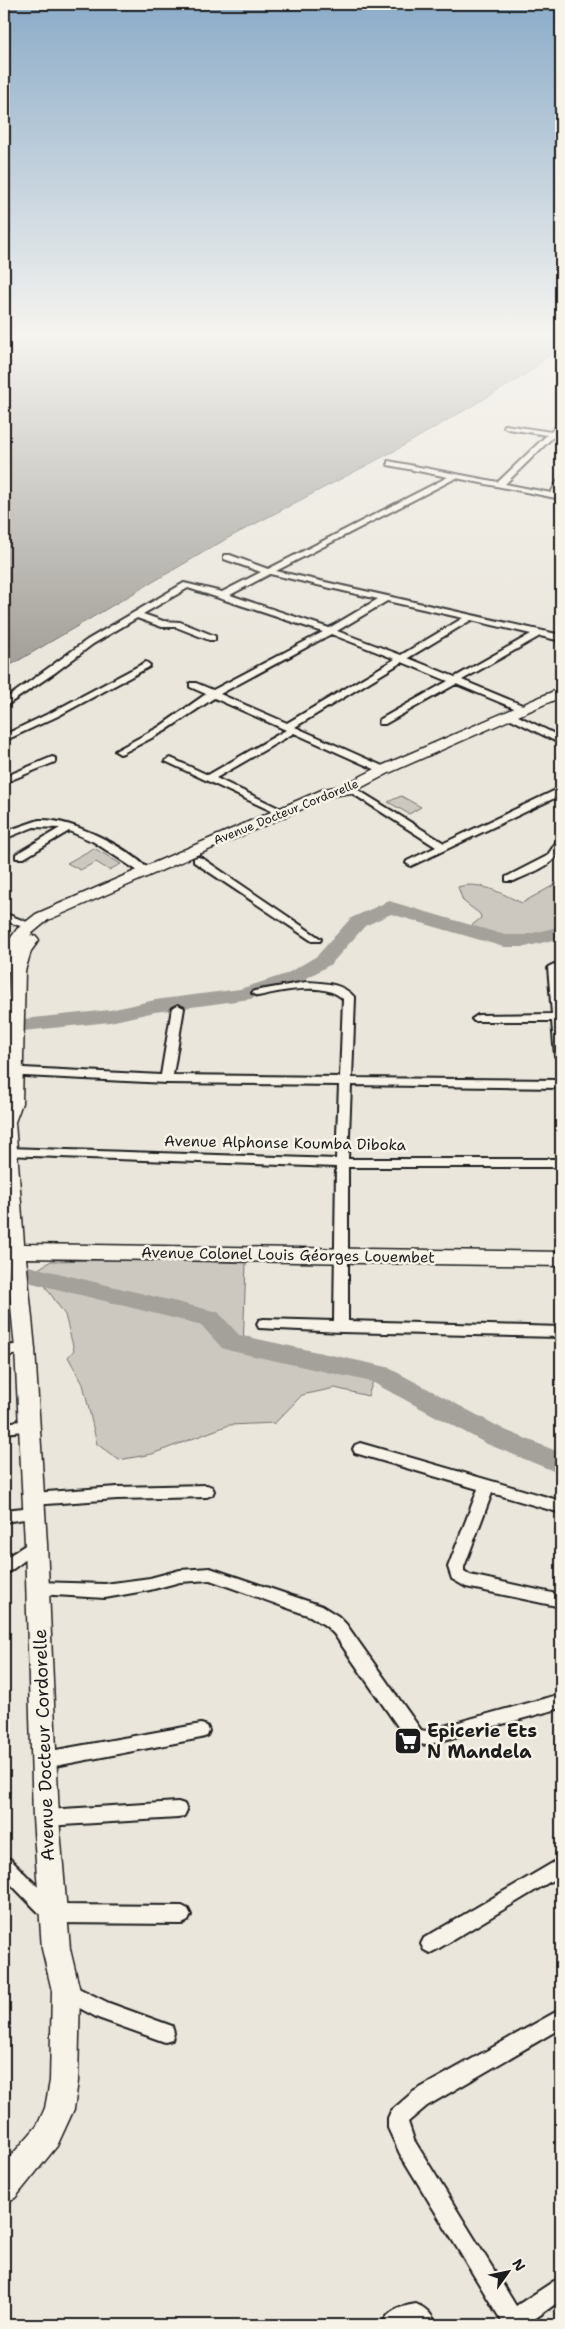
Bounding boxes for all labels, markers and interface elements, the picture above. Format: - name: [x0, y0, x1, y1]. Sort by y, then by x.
- street label: Avenue Docteur Cordorelle: [211, 775, 361, 848]
- street label: Avenue Alphonse Koumba Diboka: [164, 1131, 407, 1155]
- street label: Avenue Colonel Louis Géorges Louembet: [141, 1242, 435, 1268]
- street label: Avenue Docteur Cordorelle: [28, 1628, 60, 1862]
- place label: Epicerie Ets N Mandela: [427, 1719, 537, 1764]
- supermarket icon: Epicerie Ets N Mandela: [393, 1726, 423, 1756]
- north arrow: [482, 2246, 532, 2296]
- text: N: [508, 2255, 529, 2274]

